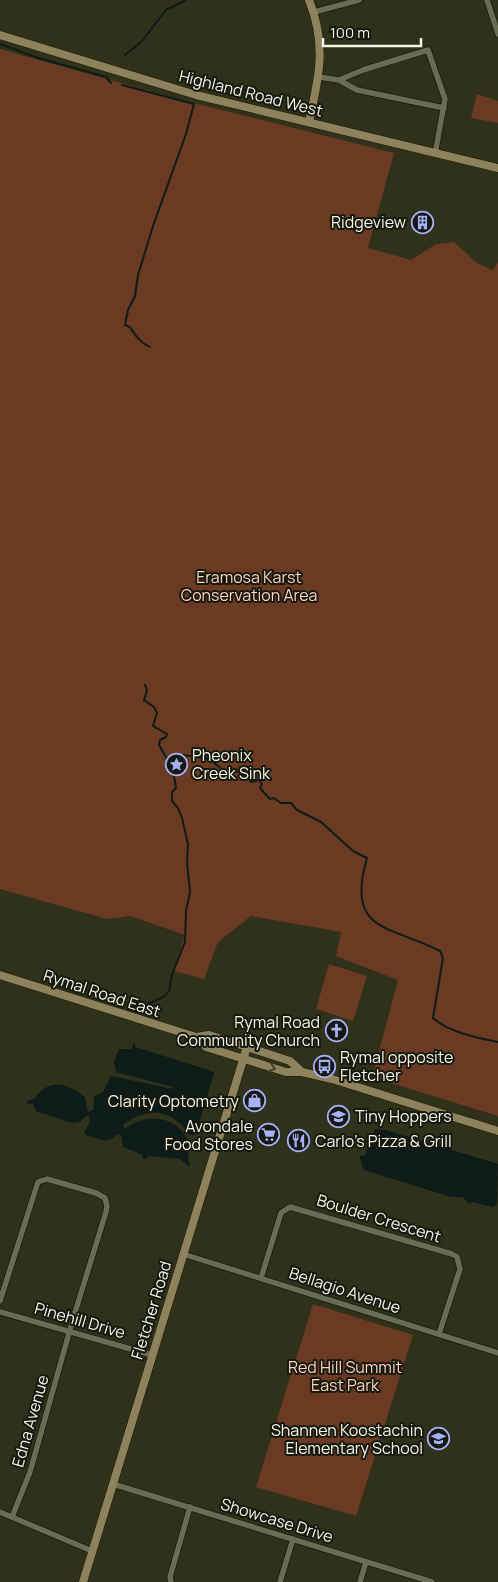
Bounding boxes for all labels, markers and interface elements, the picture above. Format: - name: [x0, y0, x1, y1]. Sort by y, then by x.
- scale bar: [323, 15, 420, 47]
- text: 100 m: [330, 22, 370, 43]
- street label: Highland Road West: [177, 64, 325, 122]
- building icon: Ridgeview: [410, 210, 434, 234]
- place label: Ridgeview: [331, 211, 406, 233]
- park label: Eramosa Karst Conservation Area: [181, 566, 317, 606]
- place label: Pheonix Creek Sink: [192, 744, 271, 784]
- place icon: Pheonix Creek Sink: [164, 752, 188, 776]
- street label: Rymal Road East: [41, 964, 163, 1022]
- place label: Rymal Road Community Church: [177, 1011, 320, 1051]
- church icon: Rymal Road Community Church: [324, 1019, 348, 1043]
- place label: Rymal opposite Fletcher: [340, 1046, 453, 1086]
- bus stop icon: Rymal opposite Fletcher: [312, 1054, 336, 1078]
- one-way arrow: [268, 1062, 276, 1072]
- shop icon: Clarity Optometry: [243, 1089, 267, 1113]
- place label: Clarity Optometry: [108, 1090, 240, 1112]
- school or university icon: Tiny Hoppers: [327, 1104, 351, 1128]
- place label: Tiny Hoppers: [355, 1105, 452, 1127]
- place label: Avondale Food Stores: [165, 1115, 253, 1155]
- supermarket icon: Avondale Food Stores: [257, 1123, 281, 1147]
- restaurant icon: Carlo's Pizza & Grill: [287, 1129, 311, 1153]
- place label: Carlo's Pizza & Grill: [315, 1130, 452, 1152]
- street label: Boulder Crescent: [314, 1189, 444, 1247]
- street label: Fletcher Road: [126, 1258, 176, 1362]
- street label: Bellagio Avenue: [286, 1262, 404, 1318]
- street label: Pinehill Drive: [32, 1297, 128, 1343]
- park label: Red Hill Summit East Park: [288, 1356, 402, 1396]
- street label: Edna Avenue: [6, 1372, 54, 1470]
- place label: Shannen Koostachin Elementary School: [271, 1419, 423, 1459]
- school or university icon: Shannen Koostachin Elementary School: [427, 1427, 451, 1451]
- street label: Showcase Drive: [218, 1492, 336, 1548]

